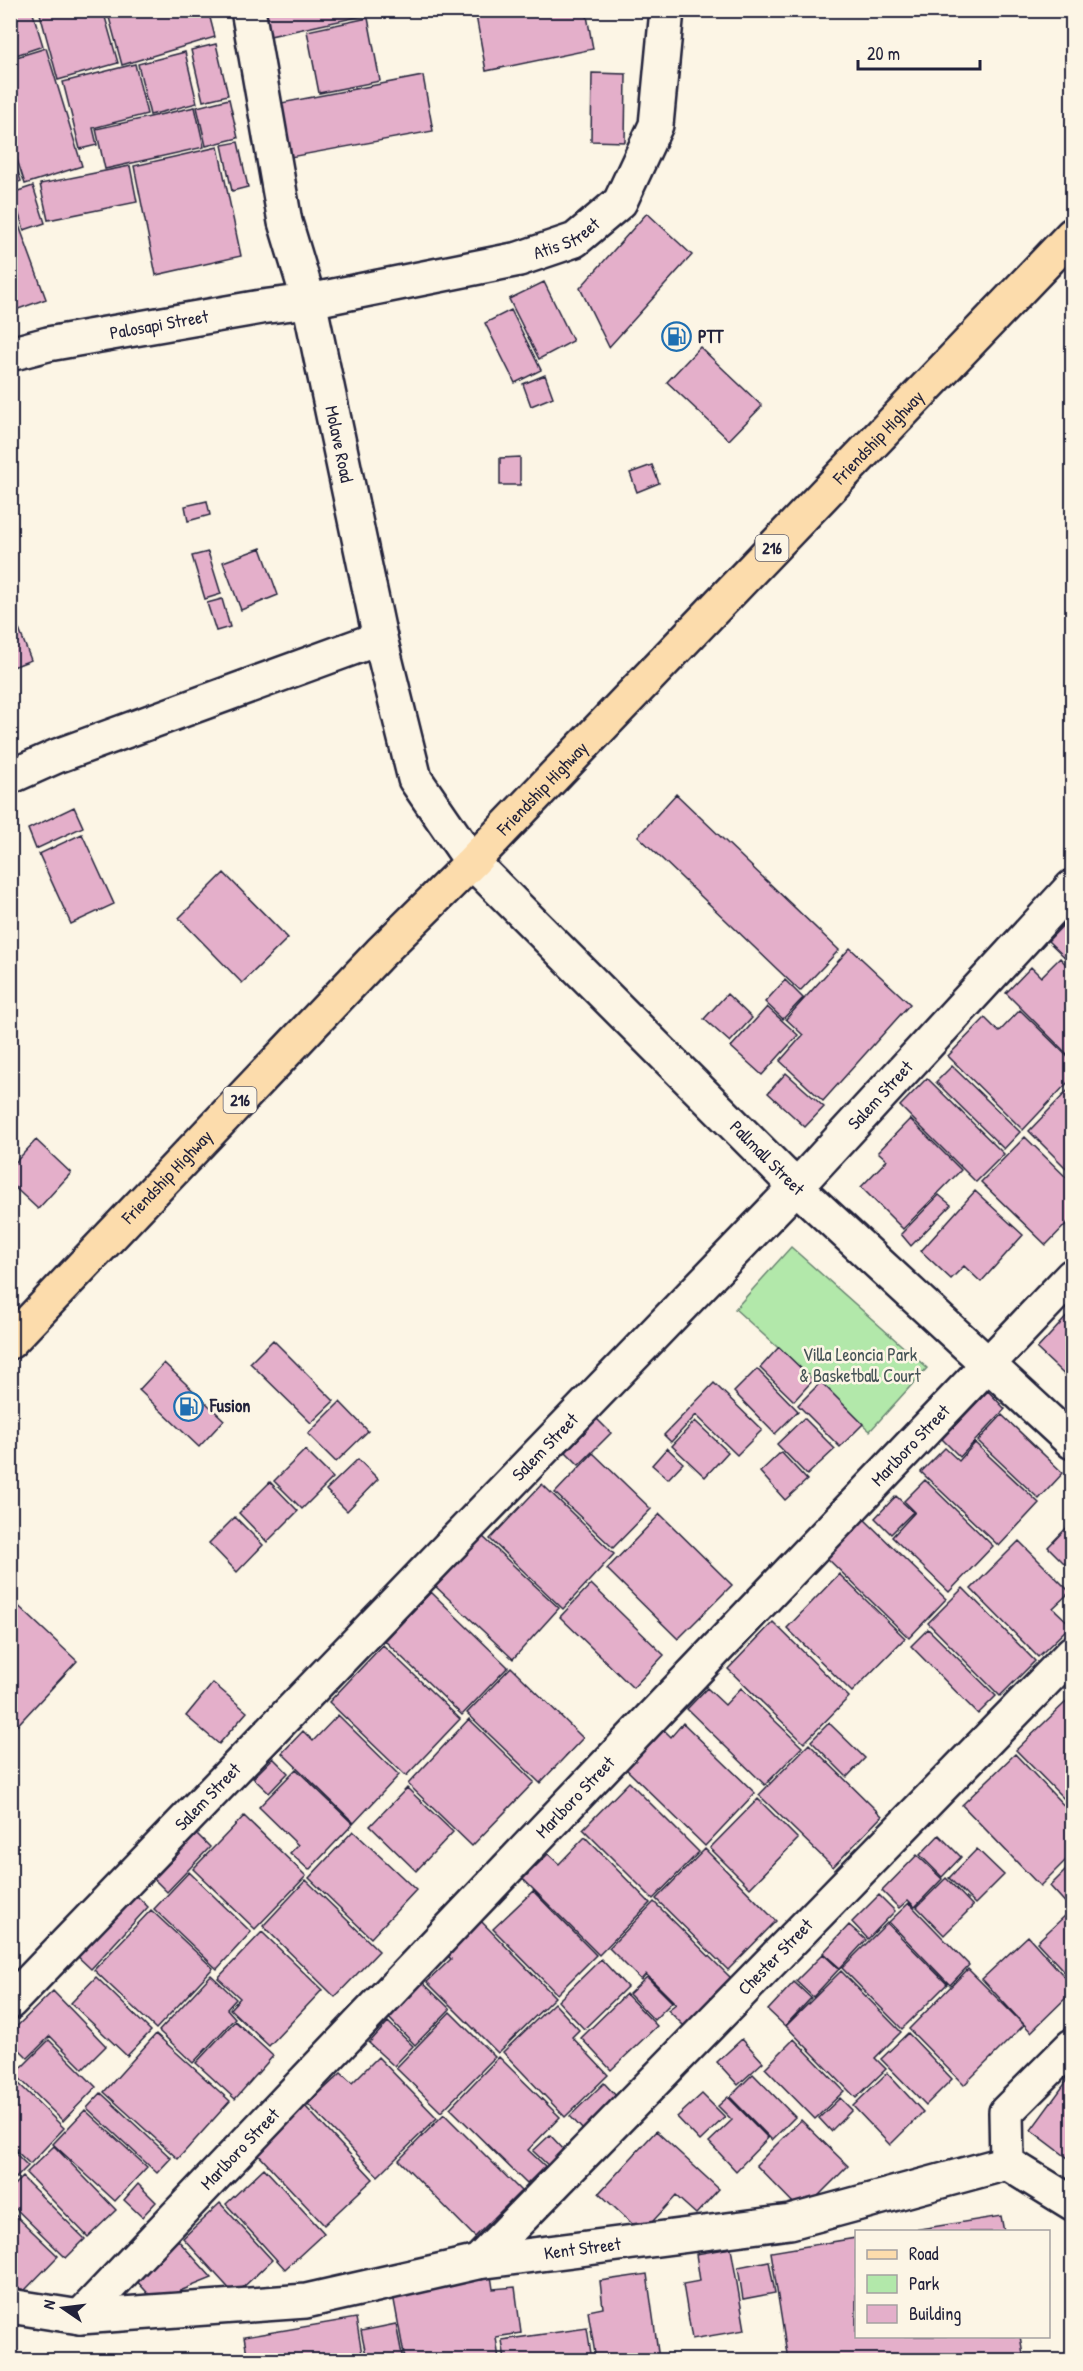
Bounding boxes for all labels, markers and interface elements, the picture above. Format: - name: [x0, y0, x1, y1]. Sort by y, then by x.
- scale bar: [858, 33, 980, 71]
- text: 20 m: [867, 41, 900, 66]
- street label: Atis Street: [530, 211, 605, 265]
- street label: Palosapi Street: [108, 303, 211, 345]
- fuel station icon: PTT: [661, 321, 693, 353]
- place label: PTT: [698, 324, 724, 349]
- street label: Friendship Highway: [826, 384, 929, 490]
- street label: Molave Road: [319, 403, 360, 485]
- road number: 216: [756, 535, 788, 561]
- street label: Friendship Highway: [490, 735, 593, 841]
- street label: Salem Street: [842, 1054, 919, 1135]
- road number: 216: [224, 1087, 256, 1113]
- street label: Pallmall Street: [724, 1115, 811, 1201]
- street label: Friendship Highway: [115, 1124, 218, 1230]
- park label: Villa Leoncia Park & Basketball Court: [799, 1342, 922, 1388]
- fuel station icon: Fusion: [173, 1390, 205, 1422]
- place label: Fusion: [209, 1393, 250, 1418]
- street label: Marlboro Street: [865, 1398, 956, 1491]
- street label: Salem Street: [506, 1407, 584, 1486]
- street label: Marlboro Street: [530, 1750, 621, 1843]
- street label: Salem Street: [169, 1756, 247, 1836]
- street label: Chester Street: [732, 1912, 819, 2000]
- street label: Marlboro Street: [195, 2102, 285, 2195]
- legend: [855, 2230, 1050, 2338]
- street label: Kent Street: [542, 2231, 623, 2265]
- text: Road: [909, 2241, 939, 2266]
- text: Park: [909, 2271, 940, 2296]
- north arrow: [33, 2278, 93, 2338]
- text: N: [37, 2297, 60, 2311]
- text: Building: [909, 2301, 961, 2326]

